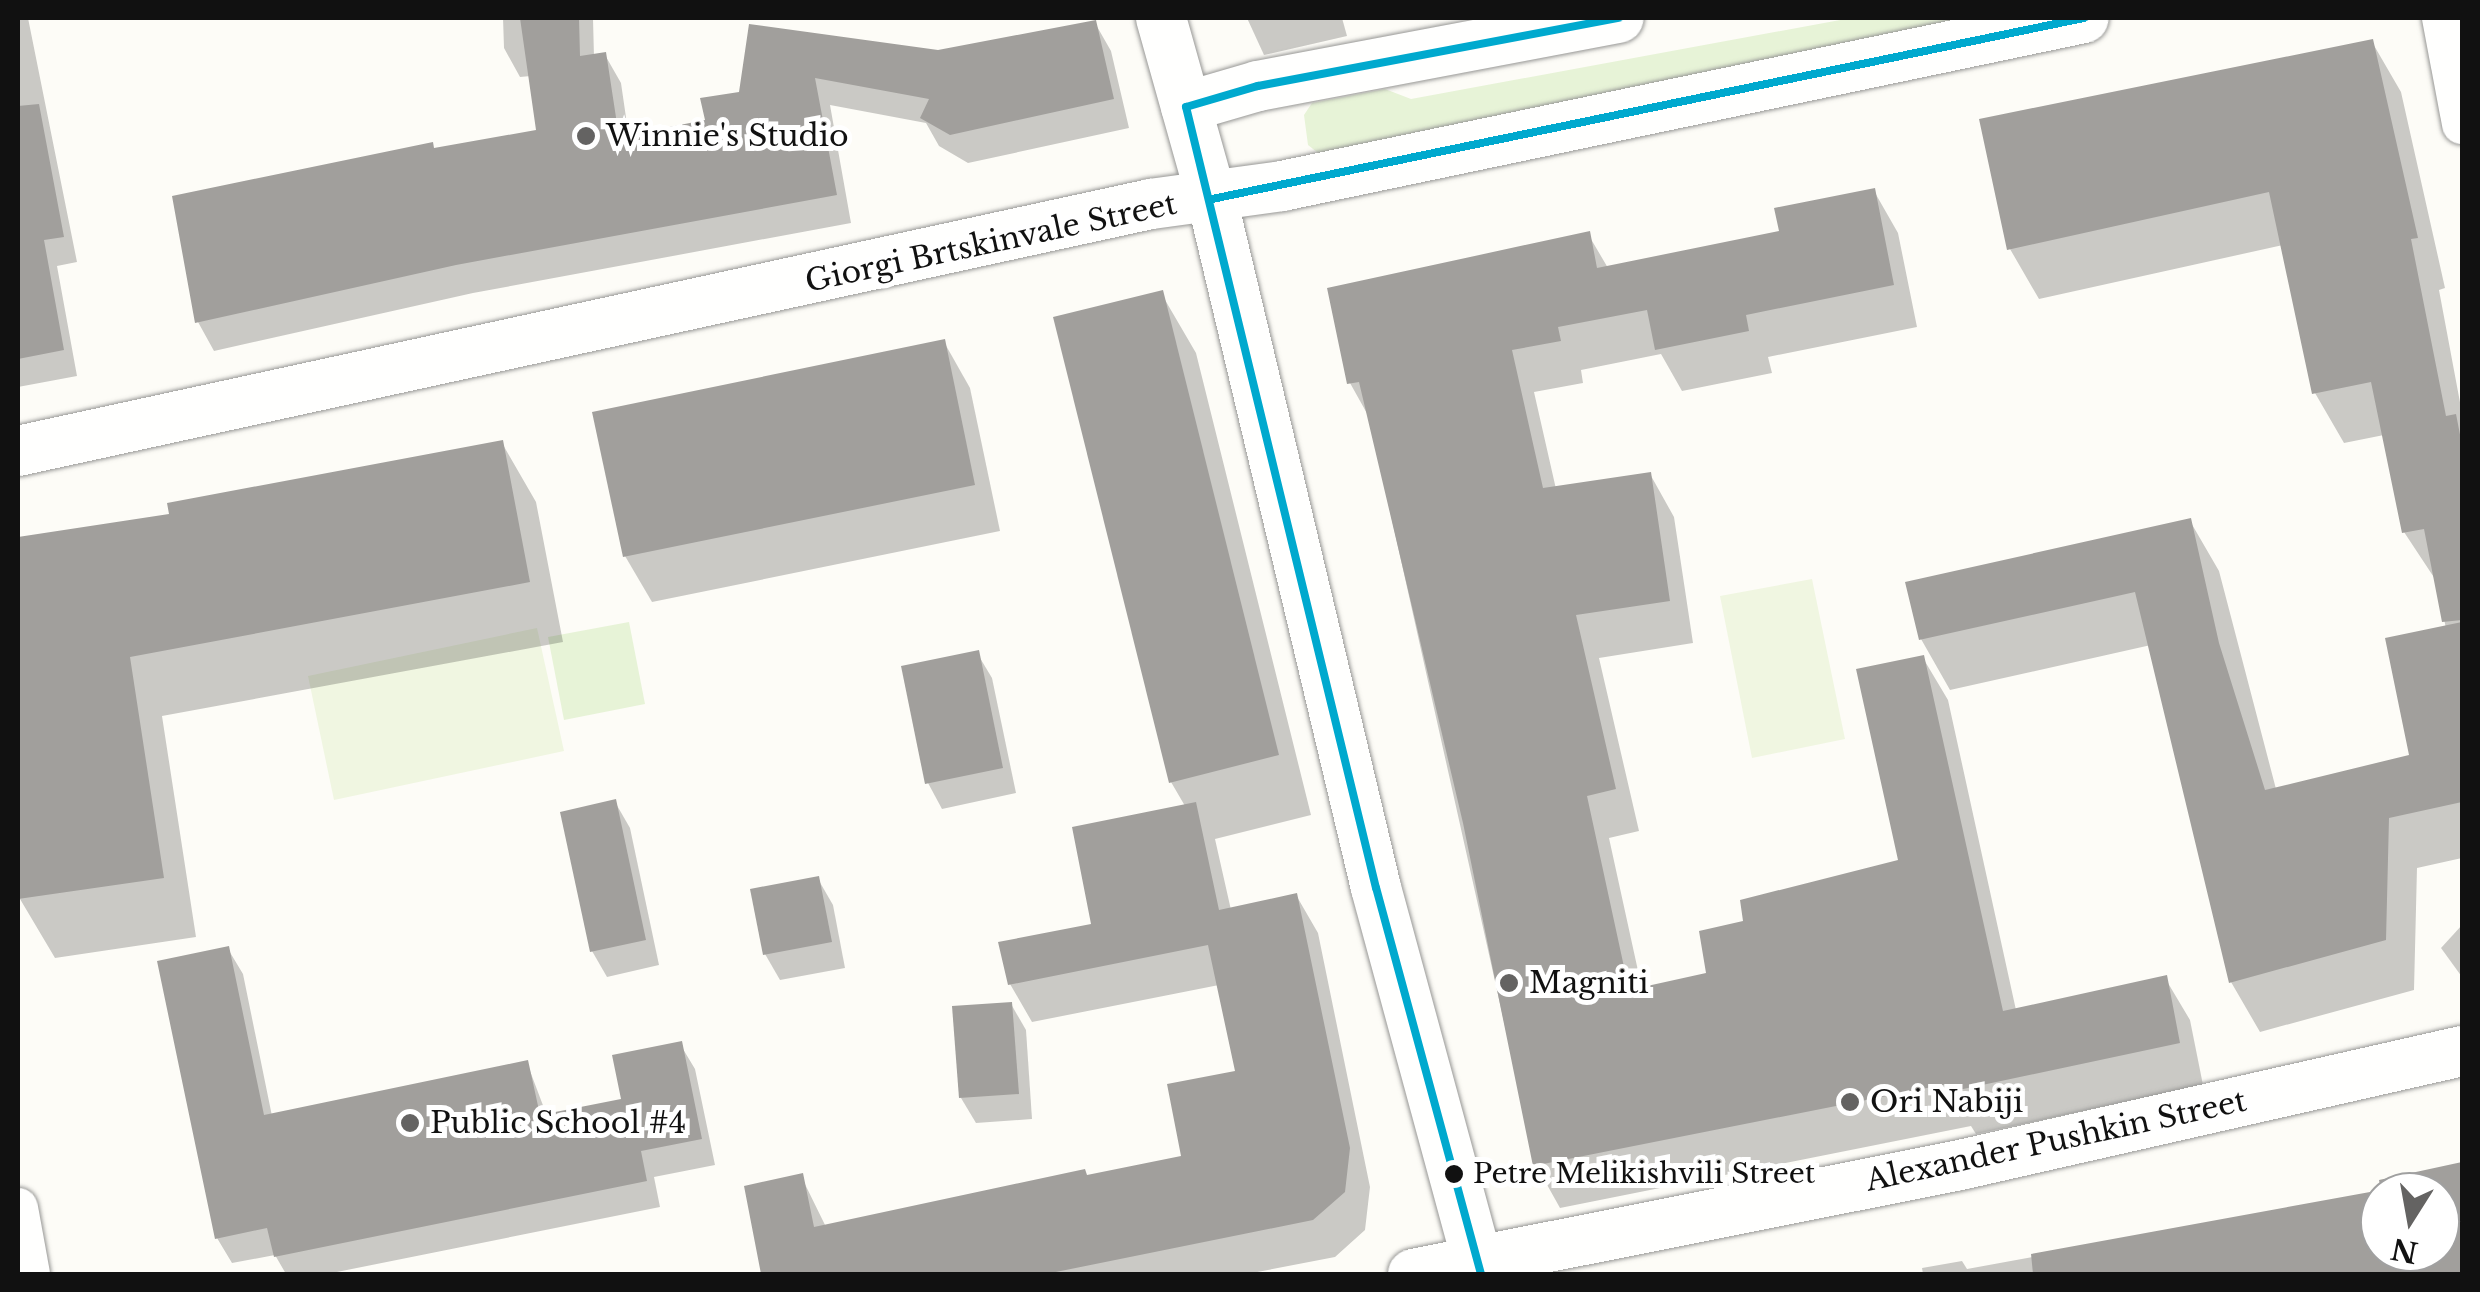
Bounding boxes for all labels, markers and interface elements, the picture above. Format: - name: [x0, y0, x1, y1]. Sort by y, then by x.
- place label: Winnie's Studio: [606, 118, 849, 154]
- marker: Winnie's Studio: [575, 125, 597, 147]
- street label: Giorgi Brtskinvale Street: [802, 186, 1180, 300]
- place label: Magniti: [1529, 965, 1649, 1001]
- marker: Magniti: [1498, 972, 1520, 994]
- street label: Alexander Pushkin Street: [1862, 1083, 2250, 1199]
- place label: Ori Nabiji: [1870, 1084, 2023, 1120]
- marker: Ori Nabiji: [1839, 1091, 1861, 1113]
- place label: Public School #4: [430, 1105, 686, 1141]
- marker: Public School #4: [399, 1112, 421, 1134]
- place label: Petre Melikishvili Street: [1473, 1157, 1815, 1191]
- marker: Petre Melikishvili Street: [1444, 1164, 1464, 1184]
- north arrow: [2360, 1172, 2460, 1272]
- text: N: [2388, 1230, 2421, 1270]

